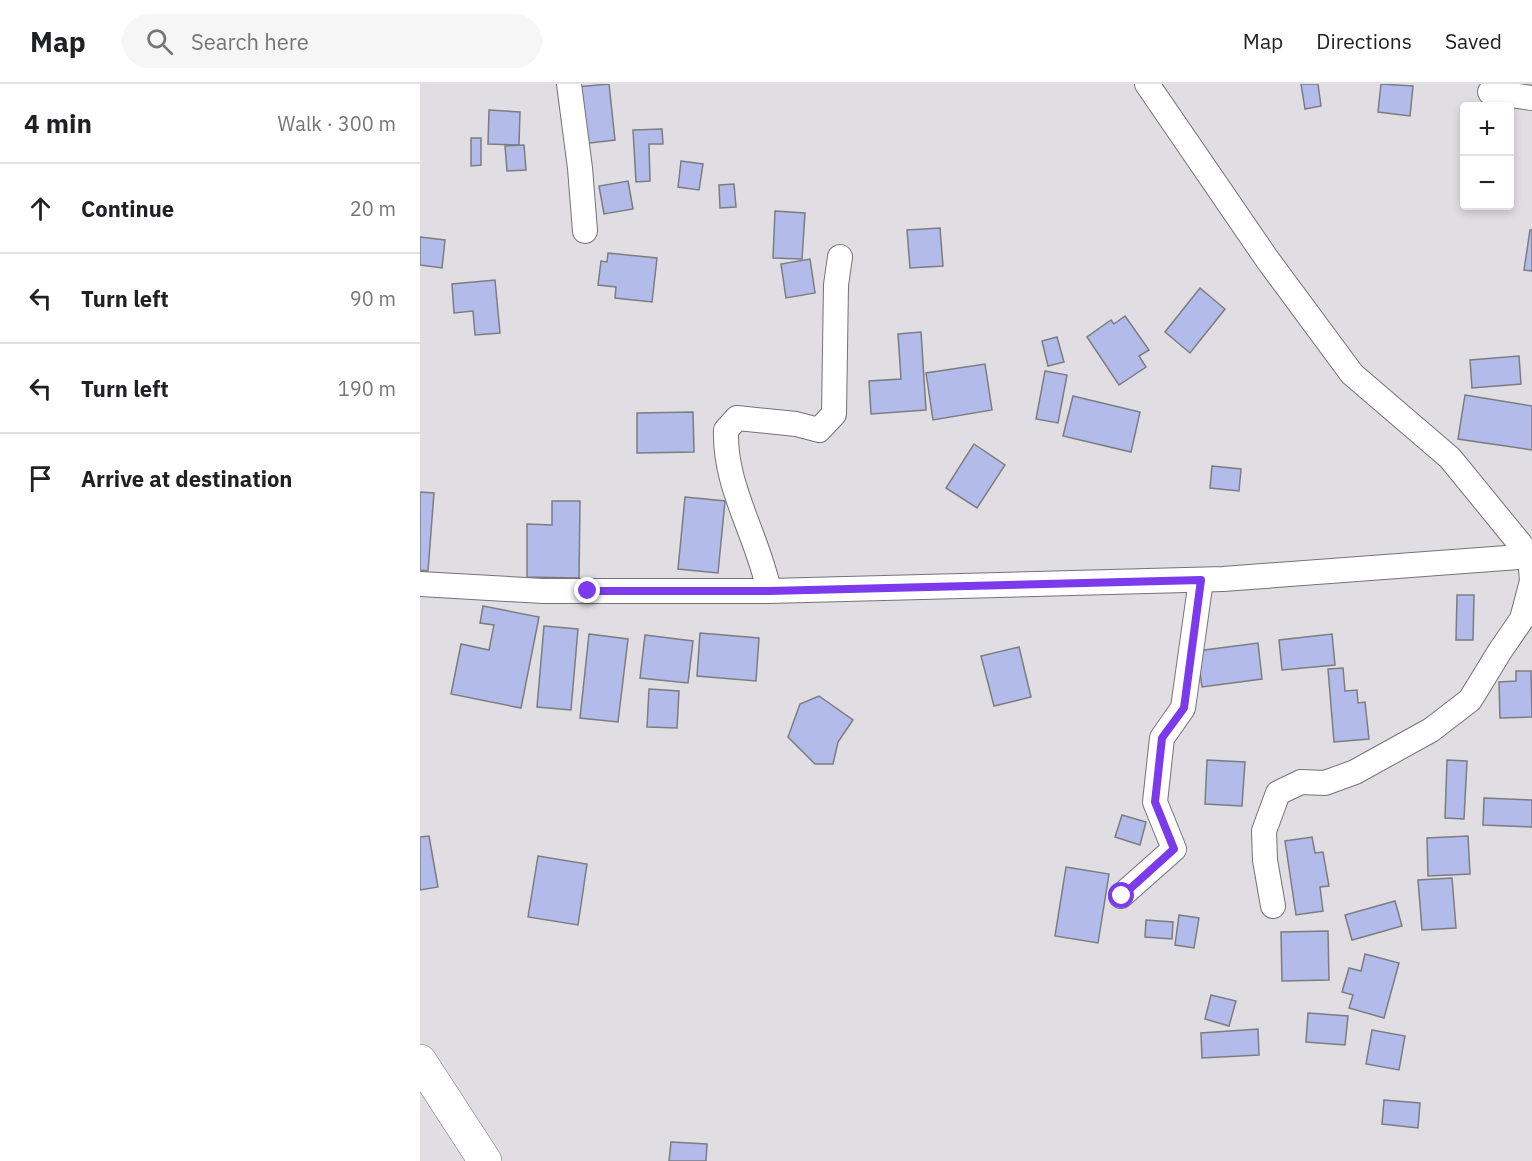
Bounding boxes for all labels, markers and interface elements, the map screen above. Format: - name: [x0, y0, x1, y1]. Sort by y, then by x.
- search box: [122, 14, 542, 68]
- text: Map: [30, 23, 86, 60]
- icon: search: [143, 25, 176, 58]
- text: Search here: [191, 27, 309, 56]
- text: Map: [1243, 27, 1283, 55]
- text: Directions: [1316, 27, 1412, 55]
- text: Saved: [1445, 27, 1502, 55]
- map controls: [1460, 102, 1514, 210]
- button: +: [1460, 102, 1514, 156]
- text: 4 min: [24, 106, 92, 140]
- text: Walk · 300 m: [278, 110, 396, 137]
- button: −: [1460, 156, 1514, 210]
- icon: ahead: [24, 192, 57, 225]
- text: Continue: [81, 194, 174, 223]
- text: 20 m: [350, 195, 396, 222]
- icon: left: [24, 282, 57, 315]
- text: Turn left: [81, 284, 169, 313]
- text: 90 m: [350, 285, 396, 312]
- icon: left: [24, 372, 57, 405]
- text: Turn left: [81, 374, 169, 403]
- text: 190 m: [338, 375, 396, 402]
- icon: arrive: [24, 462, 57, 495]
- text: Arrive at destination: [81, 464, 292, 493]
- route end: [574, 577, 600, 603]
- route start: [1108, 882, 1134, 908]

